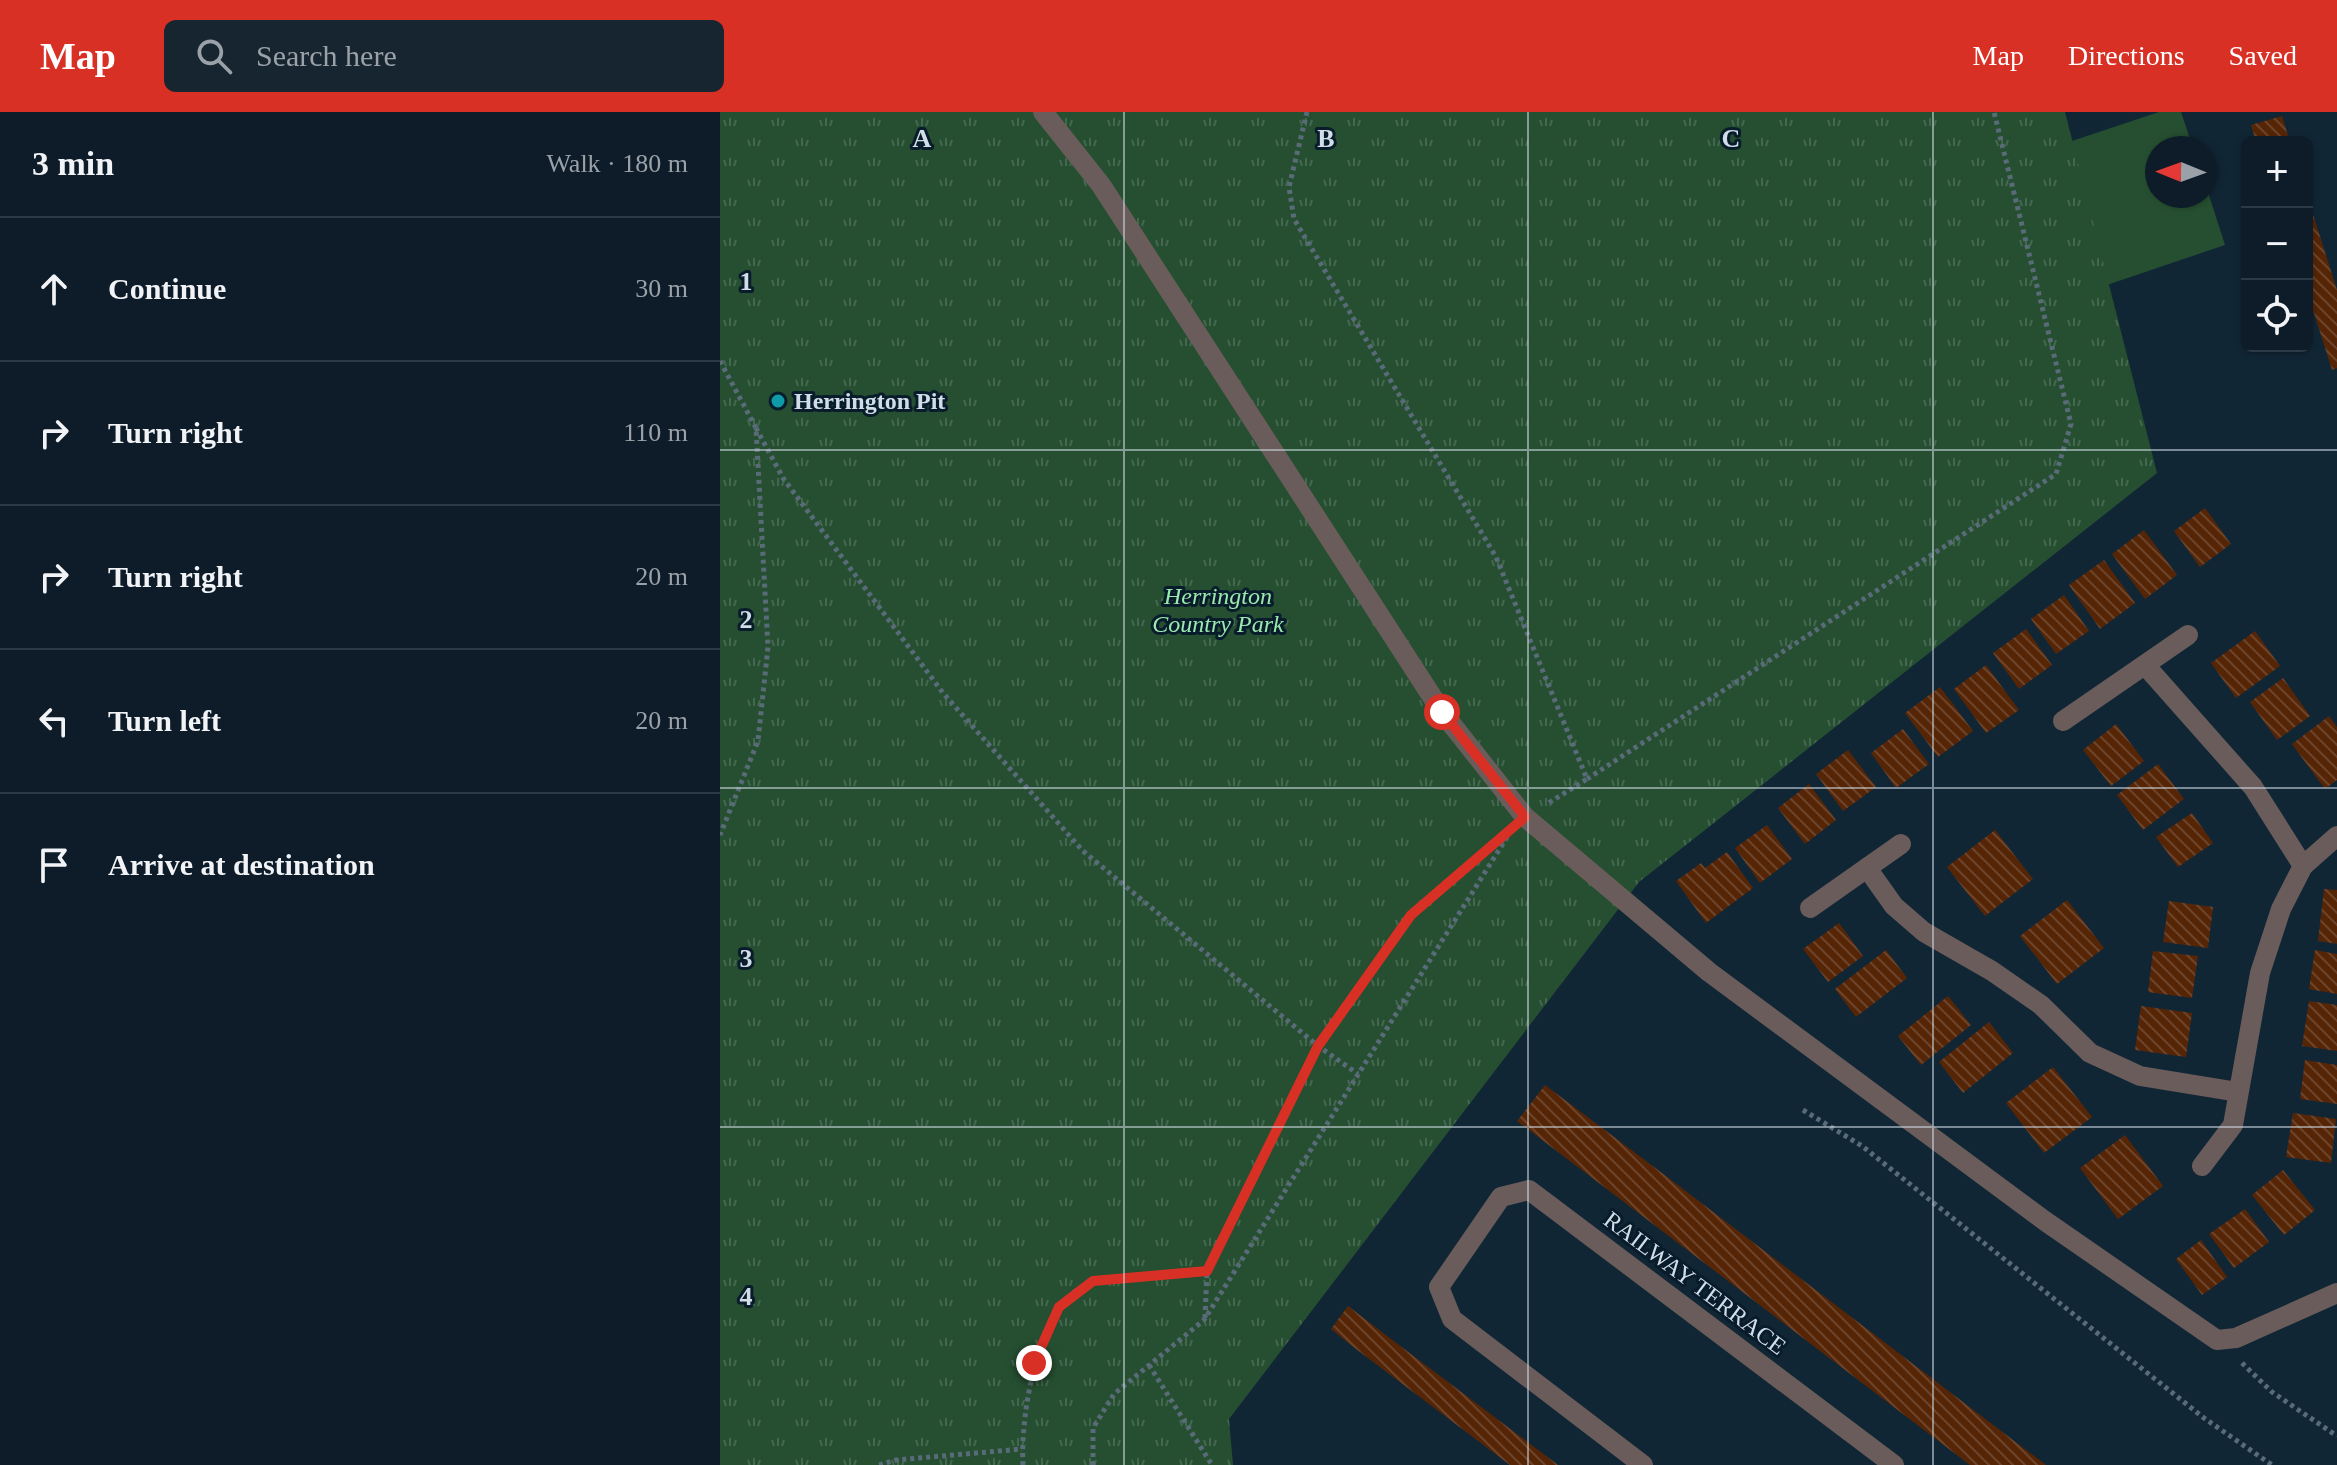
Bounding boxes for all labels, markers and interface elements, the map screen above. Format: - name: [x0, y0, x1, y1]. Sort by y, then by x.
- search box: [164, 20, 724, 92]
- icon: search: [192, 34, 236, 78]
- text: Map: [40, 35, 116, 77]
- text: Search here: [256, 39, 397, 72]
- text: Map: [1973, 40, 2024, 71]
- text: Directions: [2068, 40, 2185, 71]
- text: Saved: [2229, 40, 2297, 71]
- text: A: [913, 124, 932, 153]
- text: B: [1317, 124, 1335, 153]
- text: C: [1722, 124, 1740, 153]
- north arrow: [2145, 136, 2217, 208]
- map controls: [2241, 136, 2313, 352]
- button: +: [2241, 136, 2313, 208]
- text: 3 min: [32, 145, 114, 182]
- text: Walk · 180 m: [546, 149, 688, 178]
- button: −: [2241, 208, 2313, 280]
- icon: ahead: [32, 267, 76, 311]
- text: 1: [740, 267, 753, 296]
- text: Continue: [108, 272, 226, 305]
- text: 30 m: [635, 274, 688, 303]
- button: locate: [2241, 280, 2313, 352]
- place label: Herrington Pit: [794, 388, 945, 414]
- marker: Herrington Pit: [769, 392, 787, 410]
- icon: right: [32, 411, 76, 455]
- text: Turn right: [108, 416, 243, 449]
- text: 110 m: [623, 418, 688, 447]
- icon: right: [32, 555, 76, 599]
- text: Turn right: [108, 560, 243, 593]
- text: 20 m: [635, 562, 688, 591]
- park label: Herrington Country Park: [1152, 583, 1284, 637]
- text: 2: [740, 605, 753, 634]
- route start: [1424, 694, 1460, 730]
- icon: left: [32, 699, 76, 743]
- text: Turn left: [108, 704, 221, 737]
- text: 20 m: [635, 706, 688, 735]
- icon: arrive: [32, 843, 76, 887]
- text: Arrive at destination: [108, 848, 375, 881]
- text: 3: [740, 944, 753, 973]
- street label: RAILWAY TERRACE: [1599, 1206, 1791, 1360]
- text: 4: [740, 1282, 753, 1311]
- route end: [1016, 1345, 1052, 1381]

